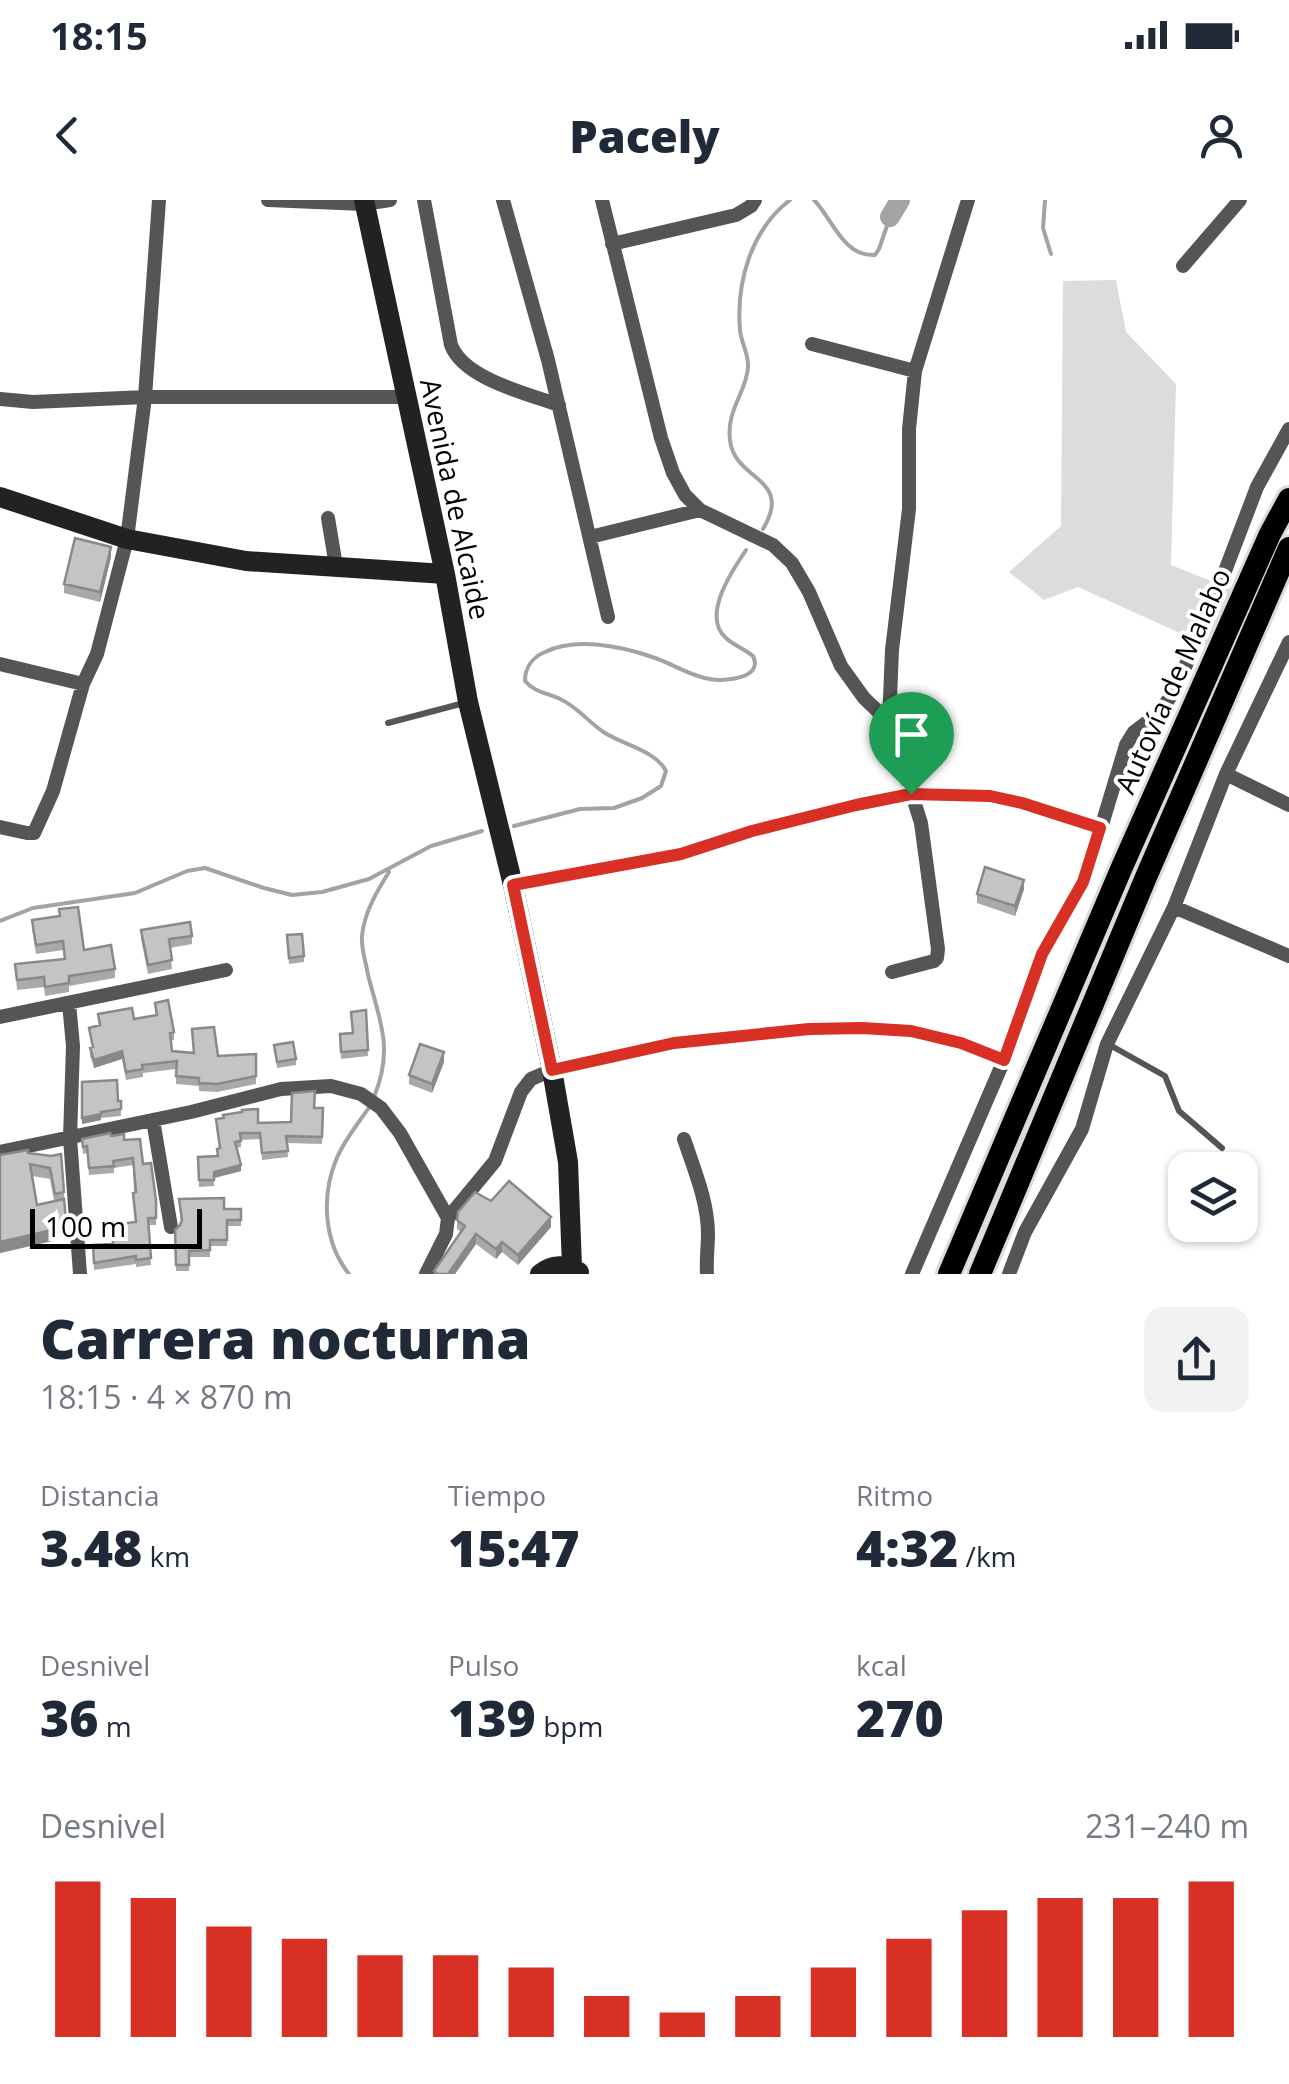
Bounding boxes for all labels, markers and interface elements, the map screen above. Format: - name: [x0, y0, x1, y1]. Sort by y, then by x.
- text: 18:15: [50, 9, 148, 61]
- text: Pacely: [569, 105, 720, 166]
- icon: back: [40, 108, 95, 163]
- icon: person: [1194, 108, 1249, 163]
- street label: Avenida de Alcaide: [412, 375, 500, 623]
- street label: Autovía de Malabo: [1105, 562, 1239, 799]
- pin: [869, 692, 954, 795]
- icon: arrive: [884, 707, 939, 762]
- map controls: [1168, 1152, 1258, 1242]
- button: layers: [1168, 1152, 1258, 1242]
- scale bar: [30, 1204, 202, 1248]
- text: 100 m: [45, 1207, 126, 1245]
- text: Carrera nocturna: [40, 1300, 531, 1375]
- button: share: [1144, 1307, 1249, 1412]
- text: 18:15 · 4 × 870 m: [40, 1375, 293, 1418]
- text: Distancia: [40, 1476, 159, 1514]
- text: Tiempo: [448, 1476, 546, 1514]
- text: Ritmo: [856, 1476, 933, 1514]
- text: 3.48: [40, 1514, 142, 1582]
- text: 15:47: [448, 1514, 580, 1582]
- text: 4:32: [856, 1514, 958, 1582]
- text: km: [142, 1537, 190, 1575]
- text: /km: [958, 1537, 1017, 1575]
- text: Desnivel: [40, 1646, 150, 1684]
- text: Pulso: [448, 1646, 519, 1684]
- text: kcal: [856, 1646, 907, 1684]
- text: 36: [40, 1684, 99, 1752]
- text: 139: [448, 1684, 536, 1752]
- text: 270: [856, 1684, 944, 1752]
- text: m: [99, 1707, 132, 1745]
- text: bpm: [536, 1707, 603, 1745]
- text: Desnivel: [40, 1804, 166, 1847]
- text: 231–240 m: [1085, 1804, 1249, 1847]

